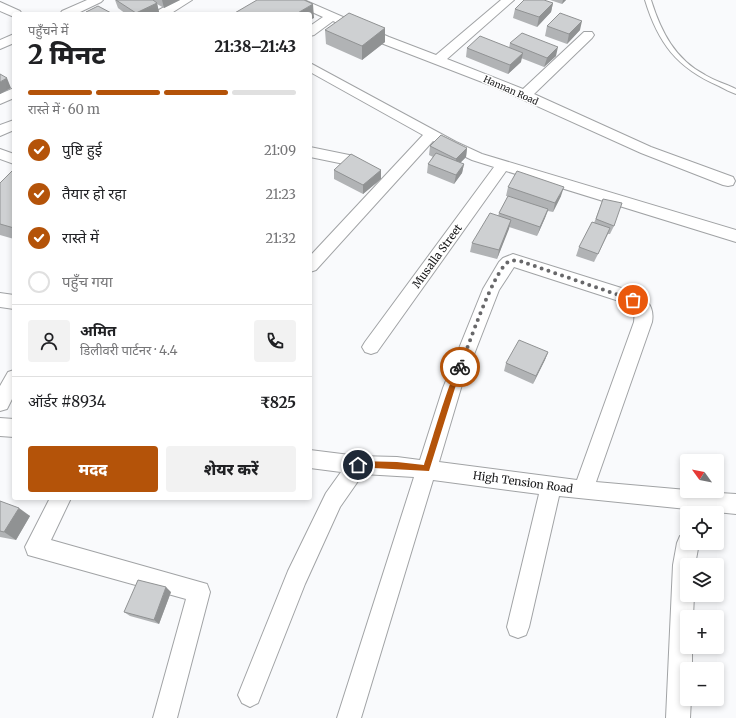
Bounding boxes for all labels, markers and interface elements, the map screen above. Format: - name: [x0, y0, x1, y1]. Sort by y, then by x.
- text: पहुँचने में: [28, 22, 69, 39]
- text: 21:38–21:43: [215, 37, 296, 56]
- text: 2 मिनट: [28, 38, 105, 71]
- street label: Hannan Road: [482, 73, 541, 107]
- text: रास्ते में · 60 m: [28, 101, 100, 118]
- icon: check: [28, 139, 50, 161]
- text: पुष्टि हुई: [62, 140, 102, 159]
- text: 21:09: [264, 142, 296, 159]
- icon: check: [28, 183, 50, 205]
- text: तैयार हो रहा: [62, 184, 126, 203]
- text: 21:23: [265, 186, 296, 203]
- street label: Musalla Street: [409, 221, 465, 291]
- icon: check: [28, 227, 50, 249]
- text: रास्ते में: [62, 228, 99, 247]
- text: 21:32: [266, 230, 296, 247]
- text: पहुँच गया: [62, 272, 113, 291]
- pin: [616, 283, 650, 317]
- icon: bag: [622, 289, 644, 311]
- button: person: [28, 320, 70, 362]
- button: phone: [254, 320, 296, 362]
- text: अमित: [80, 321, 116, 340]
- text: डिलीवरी पार्टनर · 4.4: [80, 342, 178, 359]
- courier: [440, 347, 480, 387]
- icon: bike: [449, 356, 471, 378]
- text: ऑर्डर #8934: [28, 392, 106, 411]
- text: ₹825: [260, 393, 296, 412]
- button: मदद: [28, 446, 158, 492]
- button: शेयर करें: [166, 446, 296, 492]
- pin: [341, 448, 375, 482]
- icon: home: [347, 454, 369, 476]
- north arrow: [680, 454, 724, 498]
- map controls: [680, 454, 724, 706]
- street label: High Tension Road: [472, 468, 574, 496]
- button: locate: [680, 506, 724, 550]
- button: layers: [680, 558, 724, 602]
- button: +: [680, 610, 724, 654]
- button: −: [680, 662, 724, 706]

